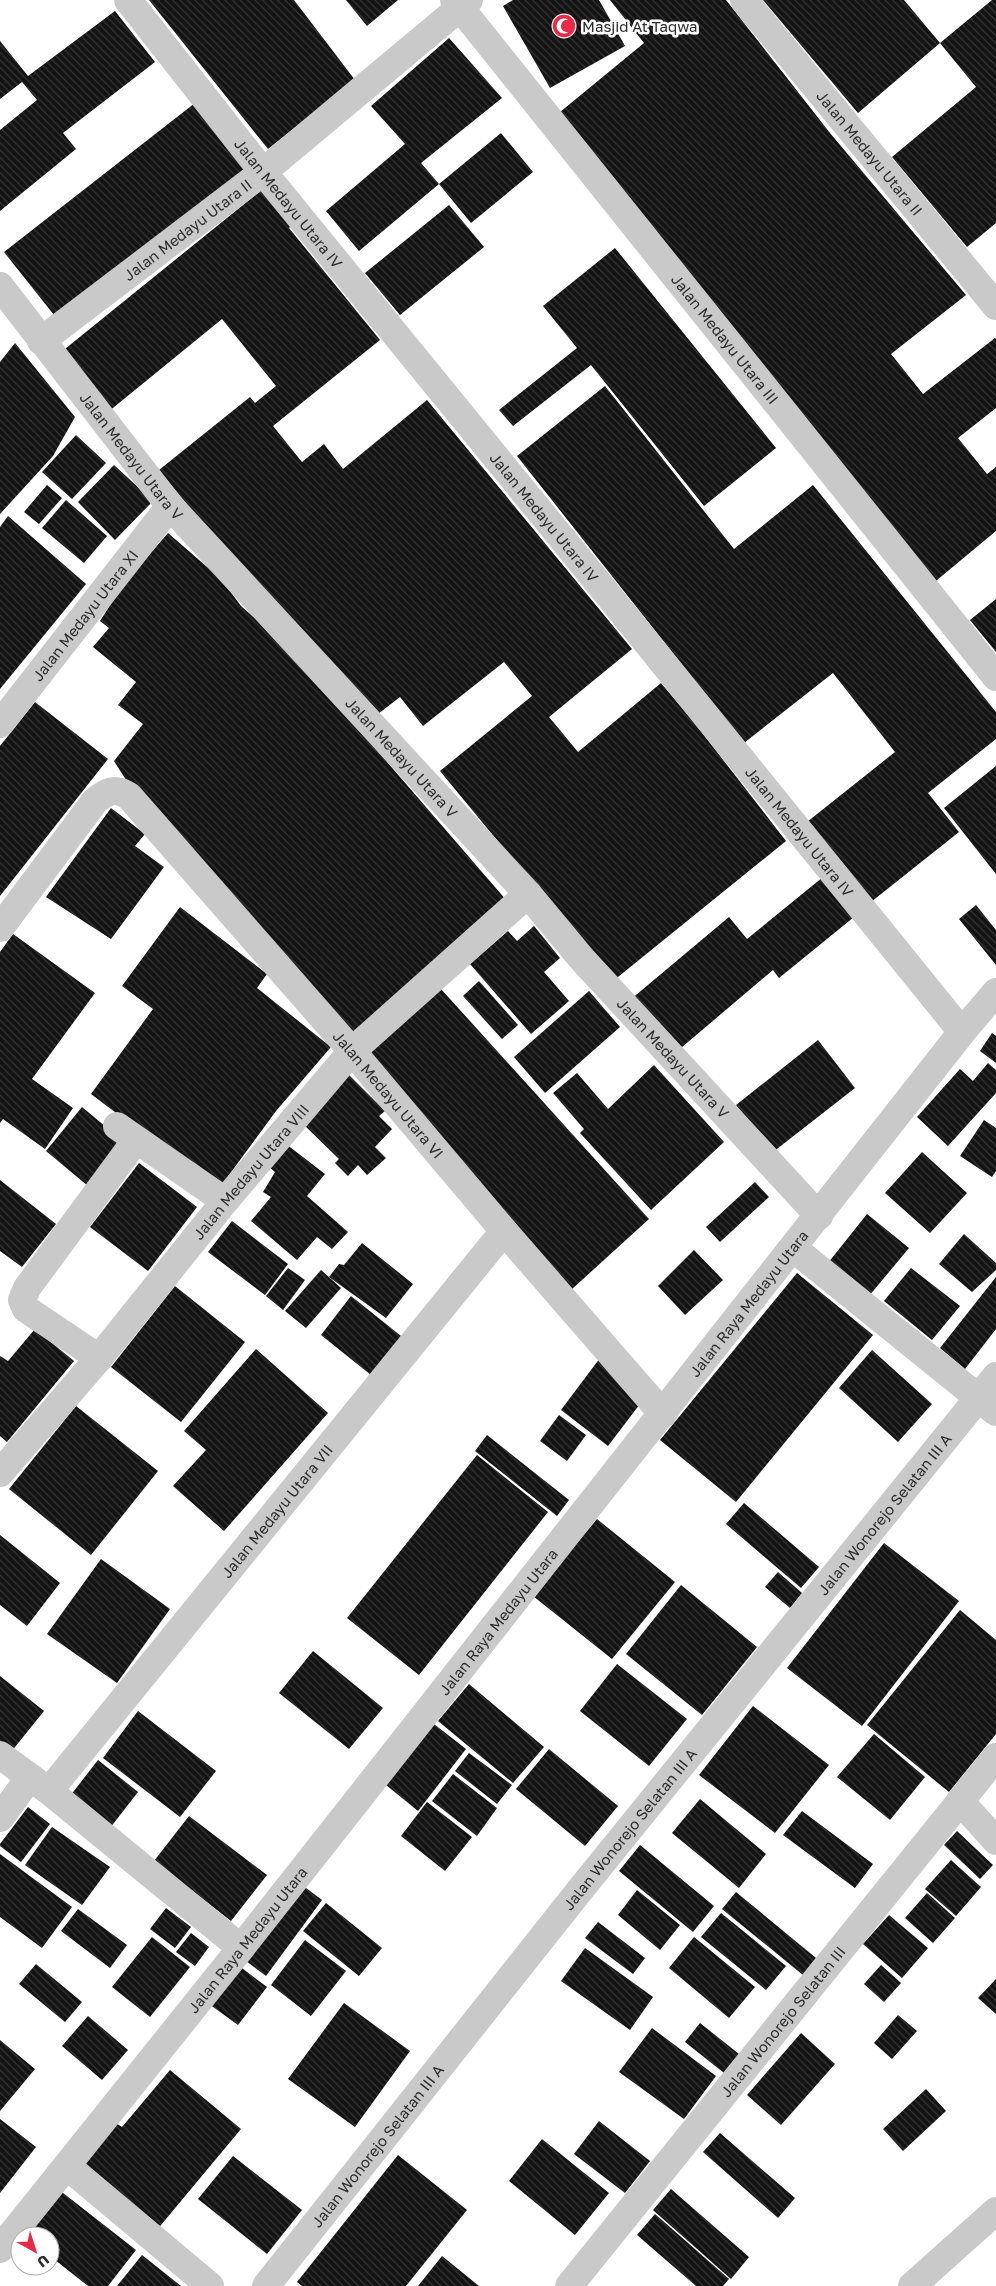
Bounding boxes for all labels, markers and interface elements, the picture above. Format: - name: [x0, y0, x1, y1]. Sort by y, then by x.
- mosque icon: Masjid At Taqwa: [551, 13, 577, 39]
- place label: Masjid At Taqwa: [582, 17, 698, 35]
- street label: Jalan Medayu Utara II: [813, 87, 926, 219]
- street label: Jalan Medayu Utara IV: [231, 135, 347, 272]
- street label: Jalan Medayu Utara II: [120, 175, 255, 284]
- street label: Jalan Medayu Utara III: [668, 270, 783, 407]
- street label: Jalan Medayu Utara V: [76, 389, 187, 523]
- street label: Jalan Medayu Utara IV: [486, 449, 603, 585]
- street label: Jalan Medayu Utara XI: [28, 546, 142, 684]
- street label: Jalan Medayu Utara V: [342, 694, 462, 821]
- street label: Jalan Medayu Utara IV: [742, 763, 858, 900]
- street label: Jalan Medayu Utara V: [613, 994, 733, 1122]
- street label: Jalan Medayu Utara VI: [329, 1027, 448, 1162]
- street label: Jalan Medayu Utara VIII: [189, 1100, 312, 1243]
- street label: Jalan Raya Medayu Utara: [685, 1226, 812, 1380]
- street label: Jalan Wonorejo Selatan III A: [814, 1430, 955, 1598]
- street label: Jalan Medayu Utara VII: [217, 1441, 336, 1581]
- street label: Jalan Raya Medayu Utara: [435, 1545, 561, 1698]
- street label: Jalan Wonorejo Selatan III A: [559, 1745, 700, 1913]
- street label: Jalan Raya Medayu Utara: [184, 1863, 311, 2016]
- street label: Jalan Wonorejo Selatan III: [716, 1942, 849, 2100]
- street label: Jalan Wonorejo Selatan III A: [307, 2061, 447, 2231]
- north arrow: [10, 2226, 60, 2276]
- text: U: [34, 2252, 53, 2271]

